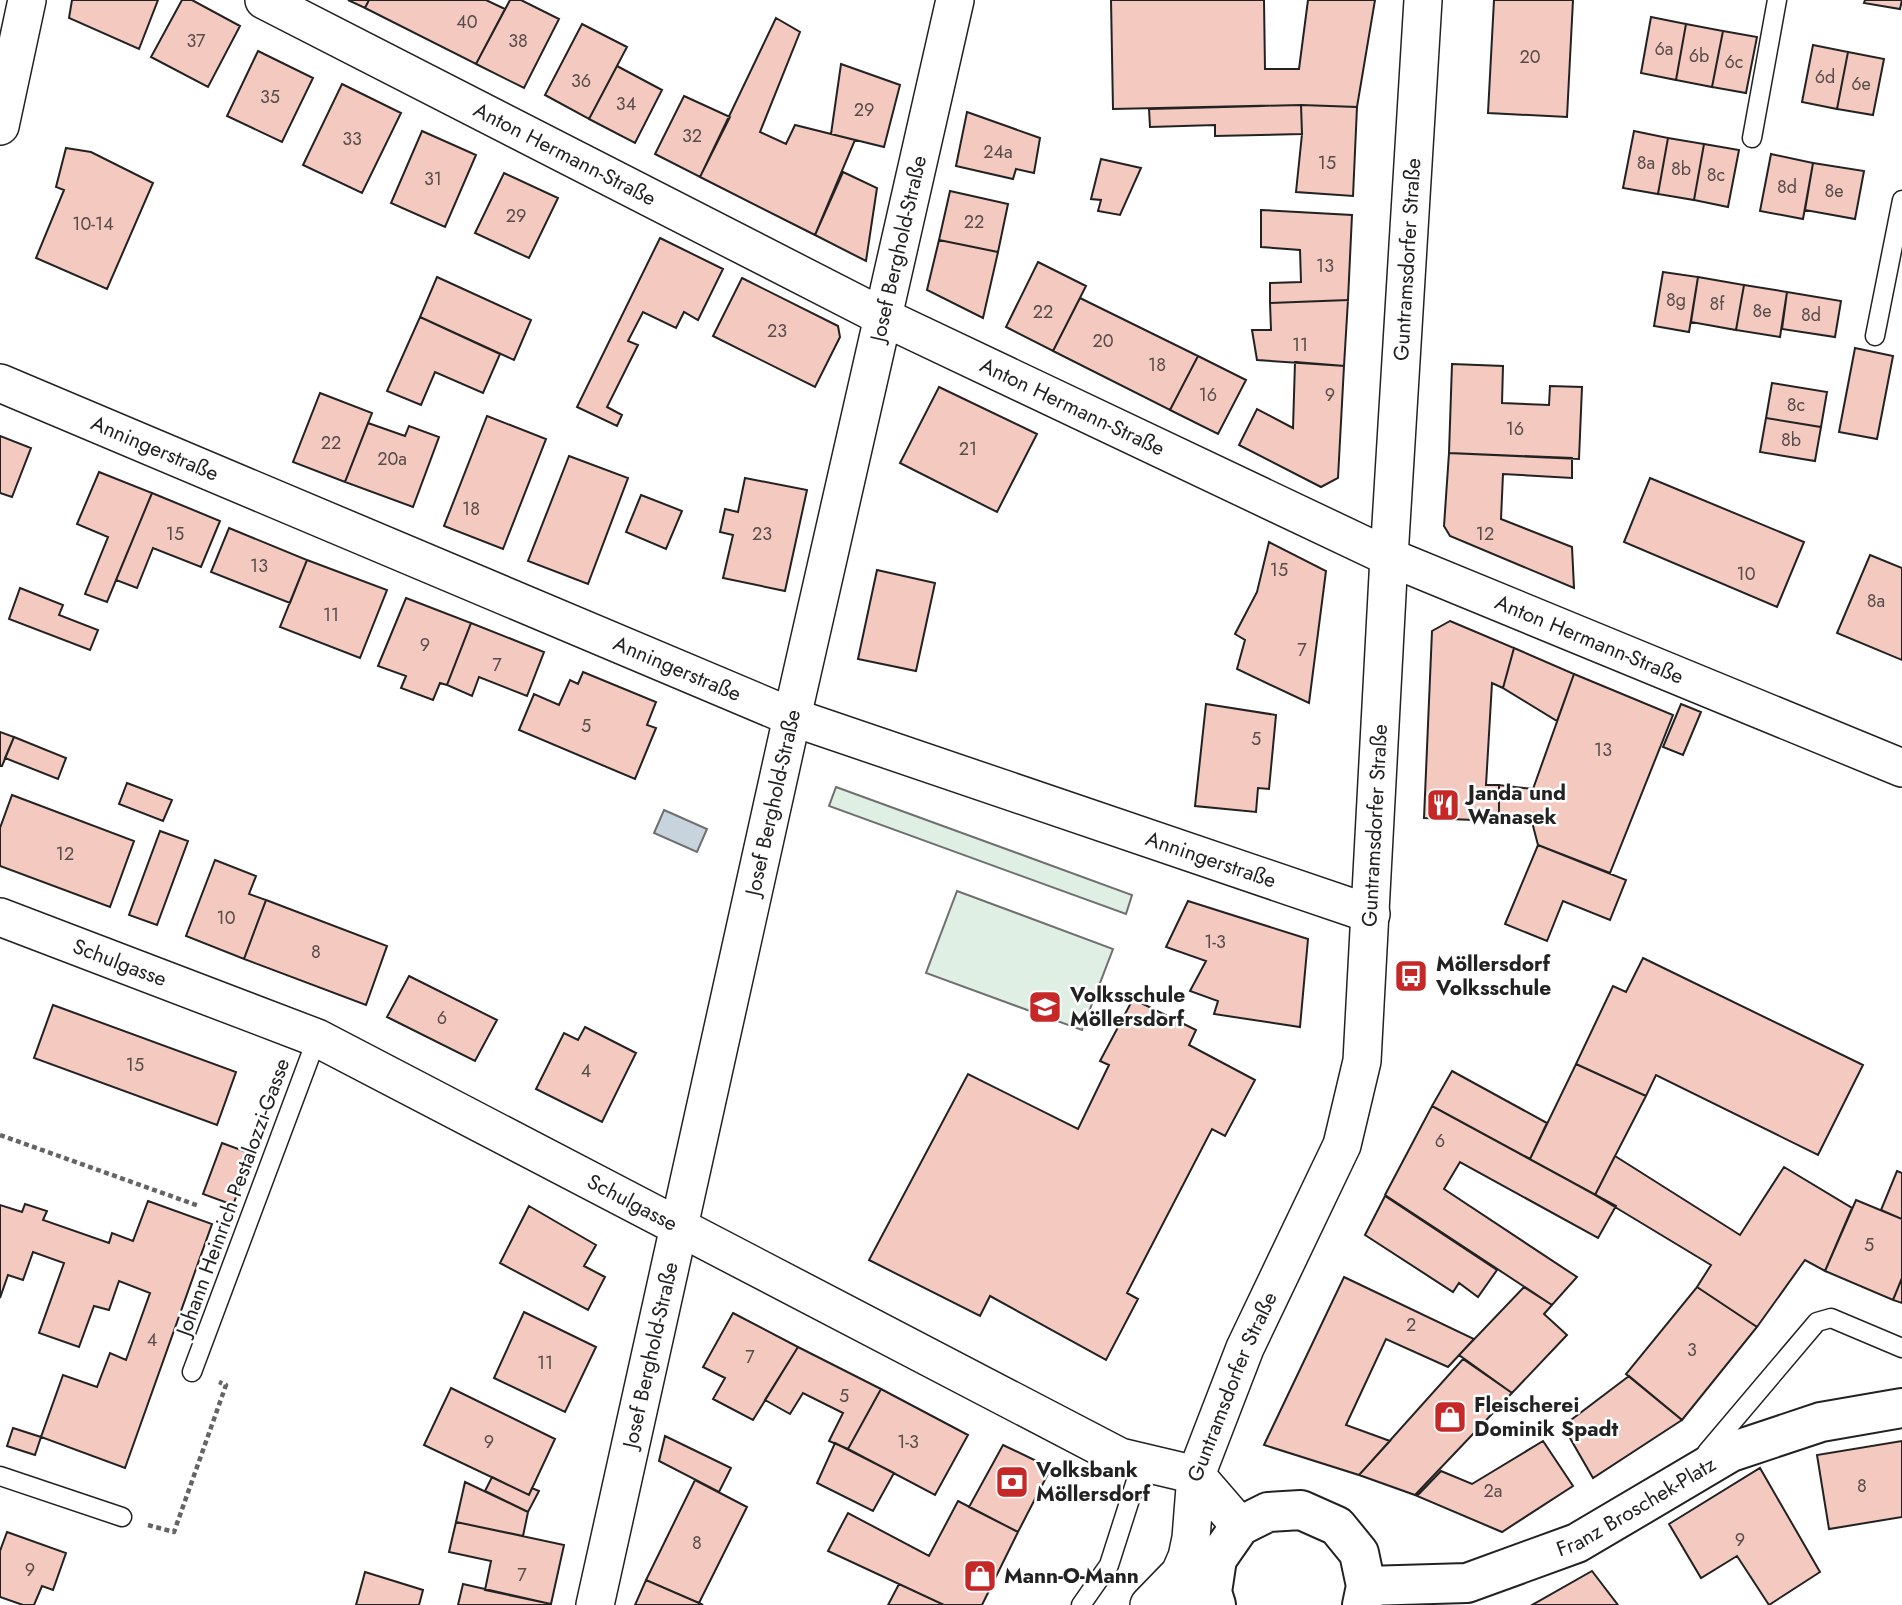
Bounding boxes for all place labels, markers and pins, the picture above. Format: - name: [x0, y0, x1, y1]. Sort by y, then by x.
- place label: Janda und Wanasek: [1464, 778, 1566, 832]
- restaurant icon: Janda und Wanasek: [1424, 786, 1462, 824]
- place label: Möllersdorf Volksschule: [1435, 949, 1551, 1003]
- bus stop icon: Möllersdorf Volksschule: [1392, 957, 1430, 995]
- place label: Volksschule Möllersdorf: [1069, 980, 1185, 1034]
- school or university icon: Volksschule Möllersdorf: [1026, 988, 1064, 1026]
- place label: Fleischerei Dominik Spadt: [1474, 1390, 1618, 1444]
- shop icon: Fleischerei Dominik Spadt: [1431, 1398, 1469, 1436]
- place label: Volksbank Möllersdorf: [1035, 1455, 1151, 1509]
- bank icon: Volksbank Möllersdorf: [993, 1463, 1031, 1501]
- shop icon: Mann-O-Mann: [961, 1557, 999, 1595]
- place label: Mann-O-Mann: [1004, 1561, 1139, 1591]

